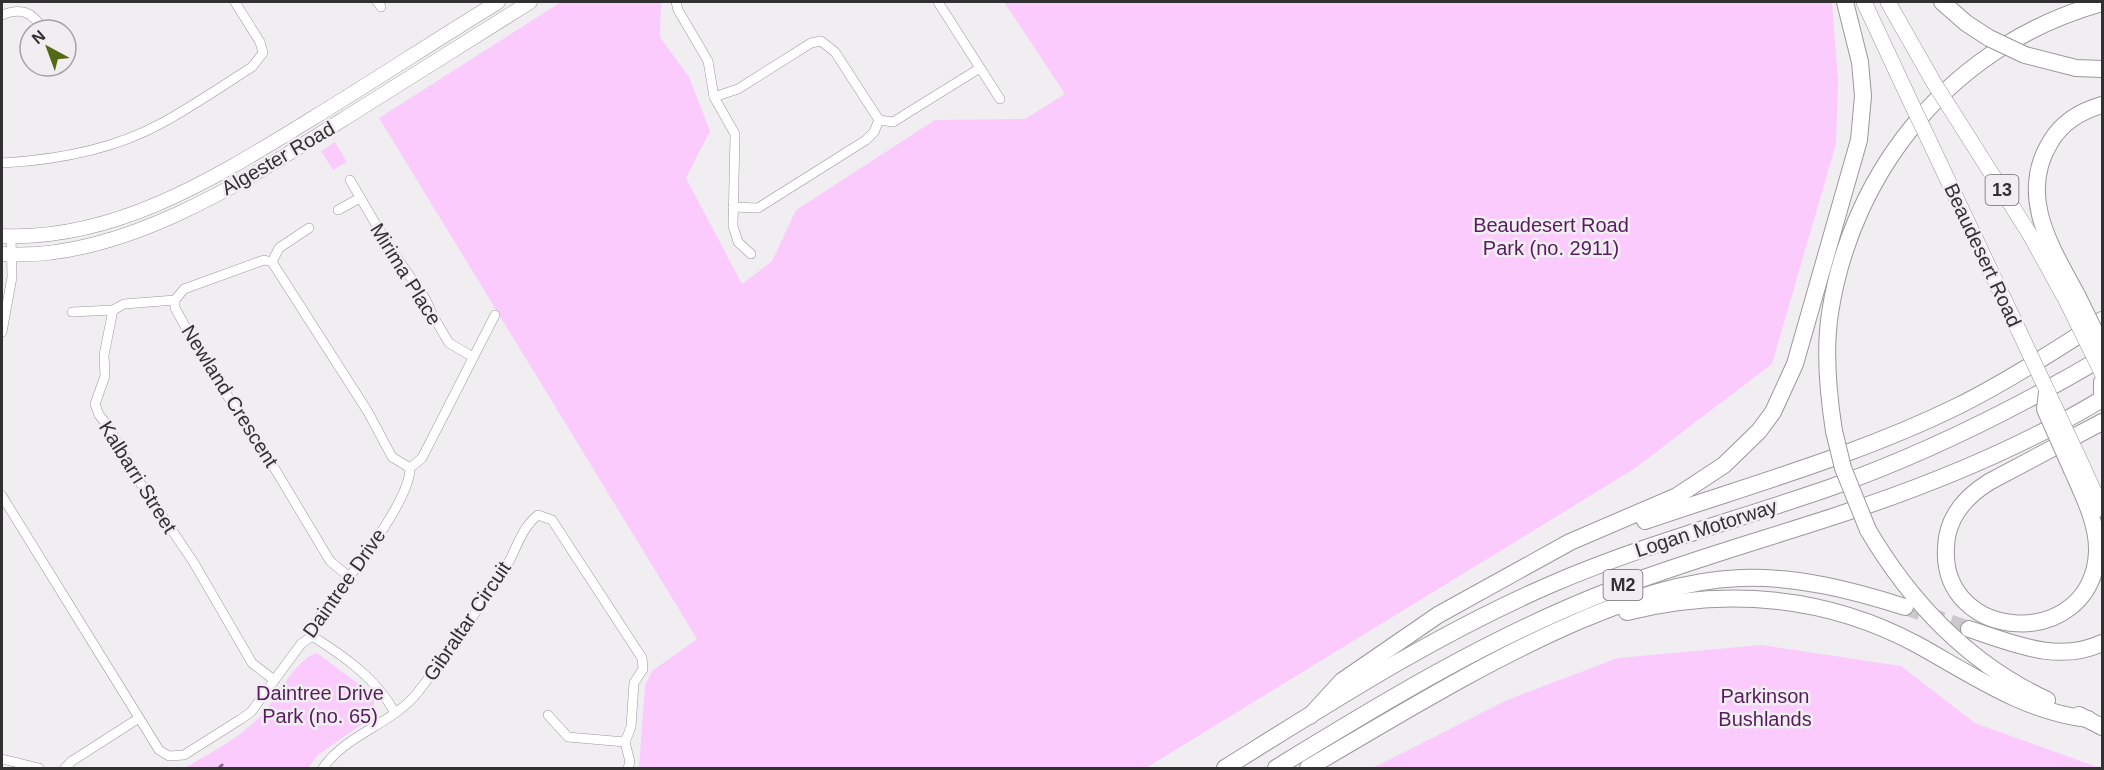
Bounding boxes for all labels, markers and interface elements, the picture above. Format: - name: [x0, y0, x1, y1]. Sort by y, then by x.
- north arrow: [18, 18, 78, 78]
- text: N: [29, 27, 48, 47]
- street label: Algester Road: [218, 117, 338, 199]
- road number: 13: [1986, 175, 2018, 205]
- street label: Beaudesert Road: [1940, 180, 2026, 330]
- park label: Beaudesert Road Park (no. 2911): [1473, 214, 1629, 259]
- street label: Mirima Place: [366, 219, 446, 329]
- street label: Newland Crescent: [177, 321, 283, 471]
- street label: Kalbarri Street: [95, 417, 181, 537]
- street label: Logan Motorway: [1632, 495, 1780, 561]
- street label: Daintree Drive: [298, 524, 390, 642]
- street label: Gibraltar Circuit: [419, 557, 515, 685]
- road number: M2: [1604, 570, 1642, 600]
- park label: Daintree Drive Park (no. 65): [256, 682, 384, 727]
- park label: Parkinson Bushlands: [1718, 685, 1812, 730]

